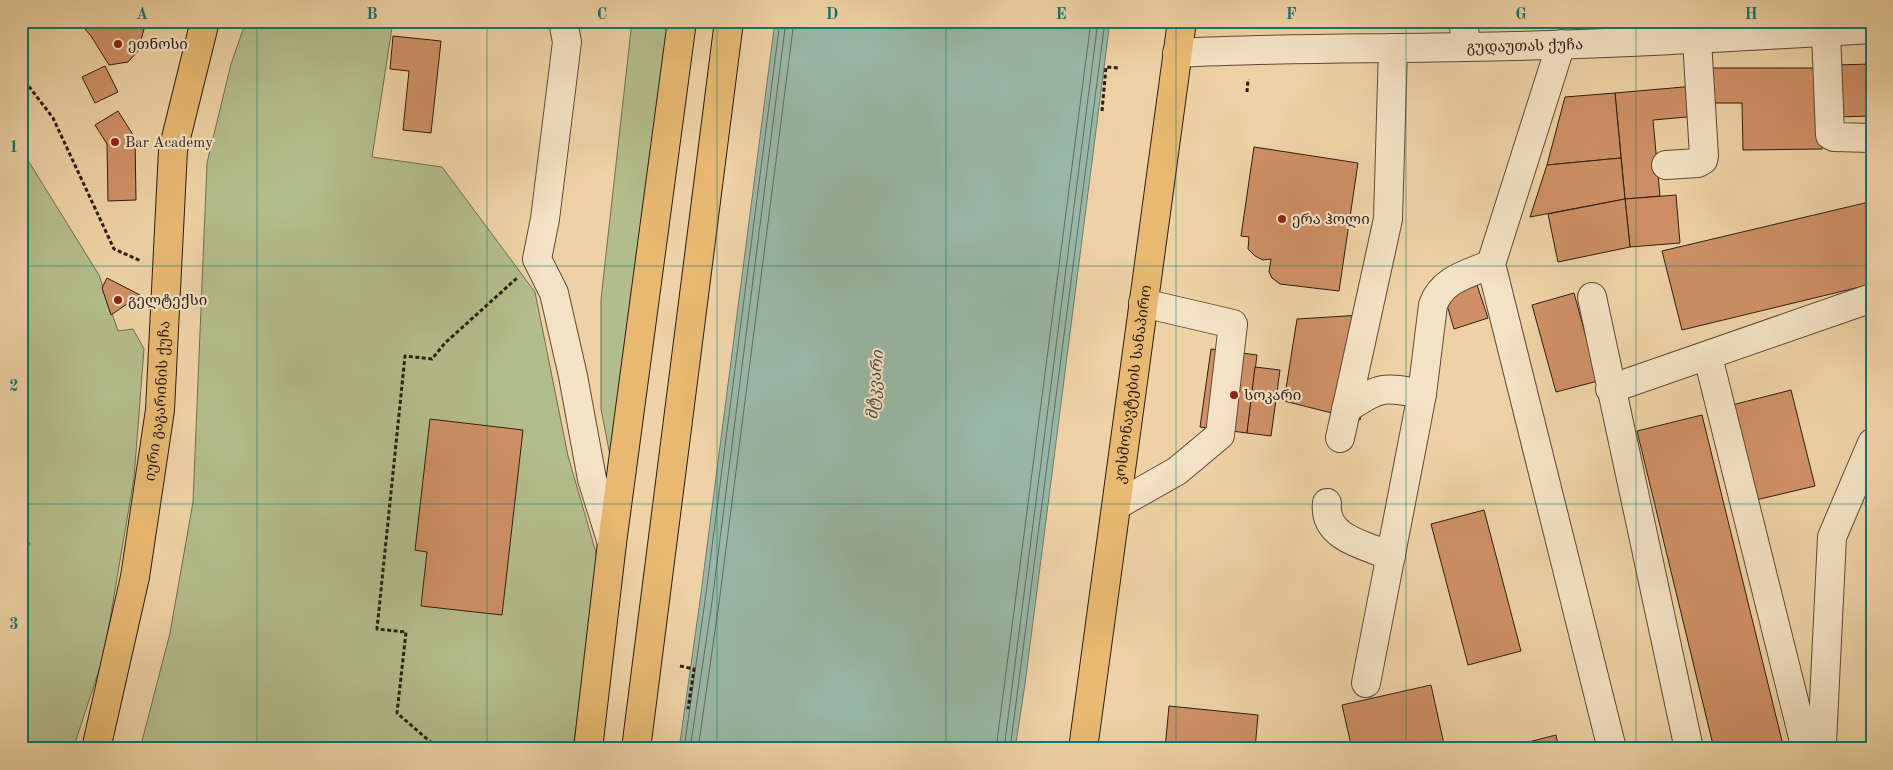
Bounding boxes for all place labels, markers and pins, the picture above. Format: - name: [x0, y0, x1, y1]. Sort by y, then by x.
- place label: ეთნოსი: [128, 37, 188, 53]
- marker: ეთნოსი: [112, 38, 124, 50]
- marker: Bar Academy: [109, 136, 121, 148]
- place label: Bar Academy: [125, 136, 213, 151]
- marker: ერა ჰოლი: [1276, 213, 1288, 225]
- place label: ერა ჰოლი: [1292, 213, 1370, 228]
- marker: გელტექსი: [112, 294, 124, 306]
- place label: გელტექსი: [128, 294, 207, 309]
- marker: სოკარი: [1228, 389, 1240, 401]
- place label: სოკარი: [1244, 389, 1301, 404]

